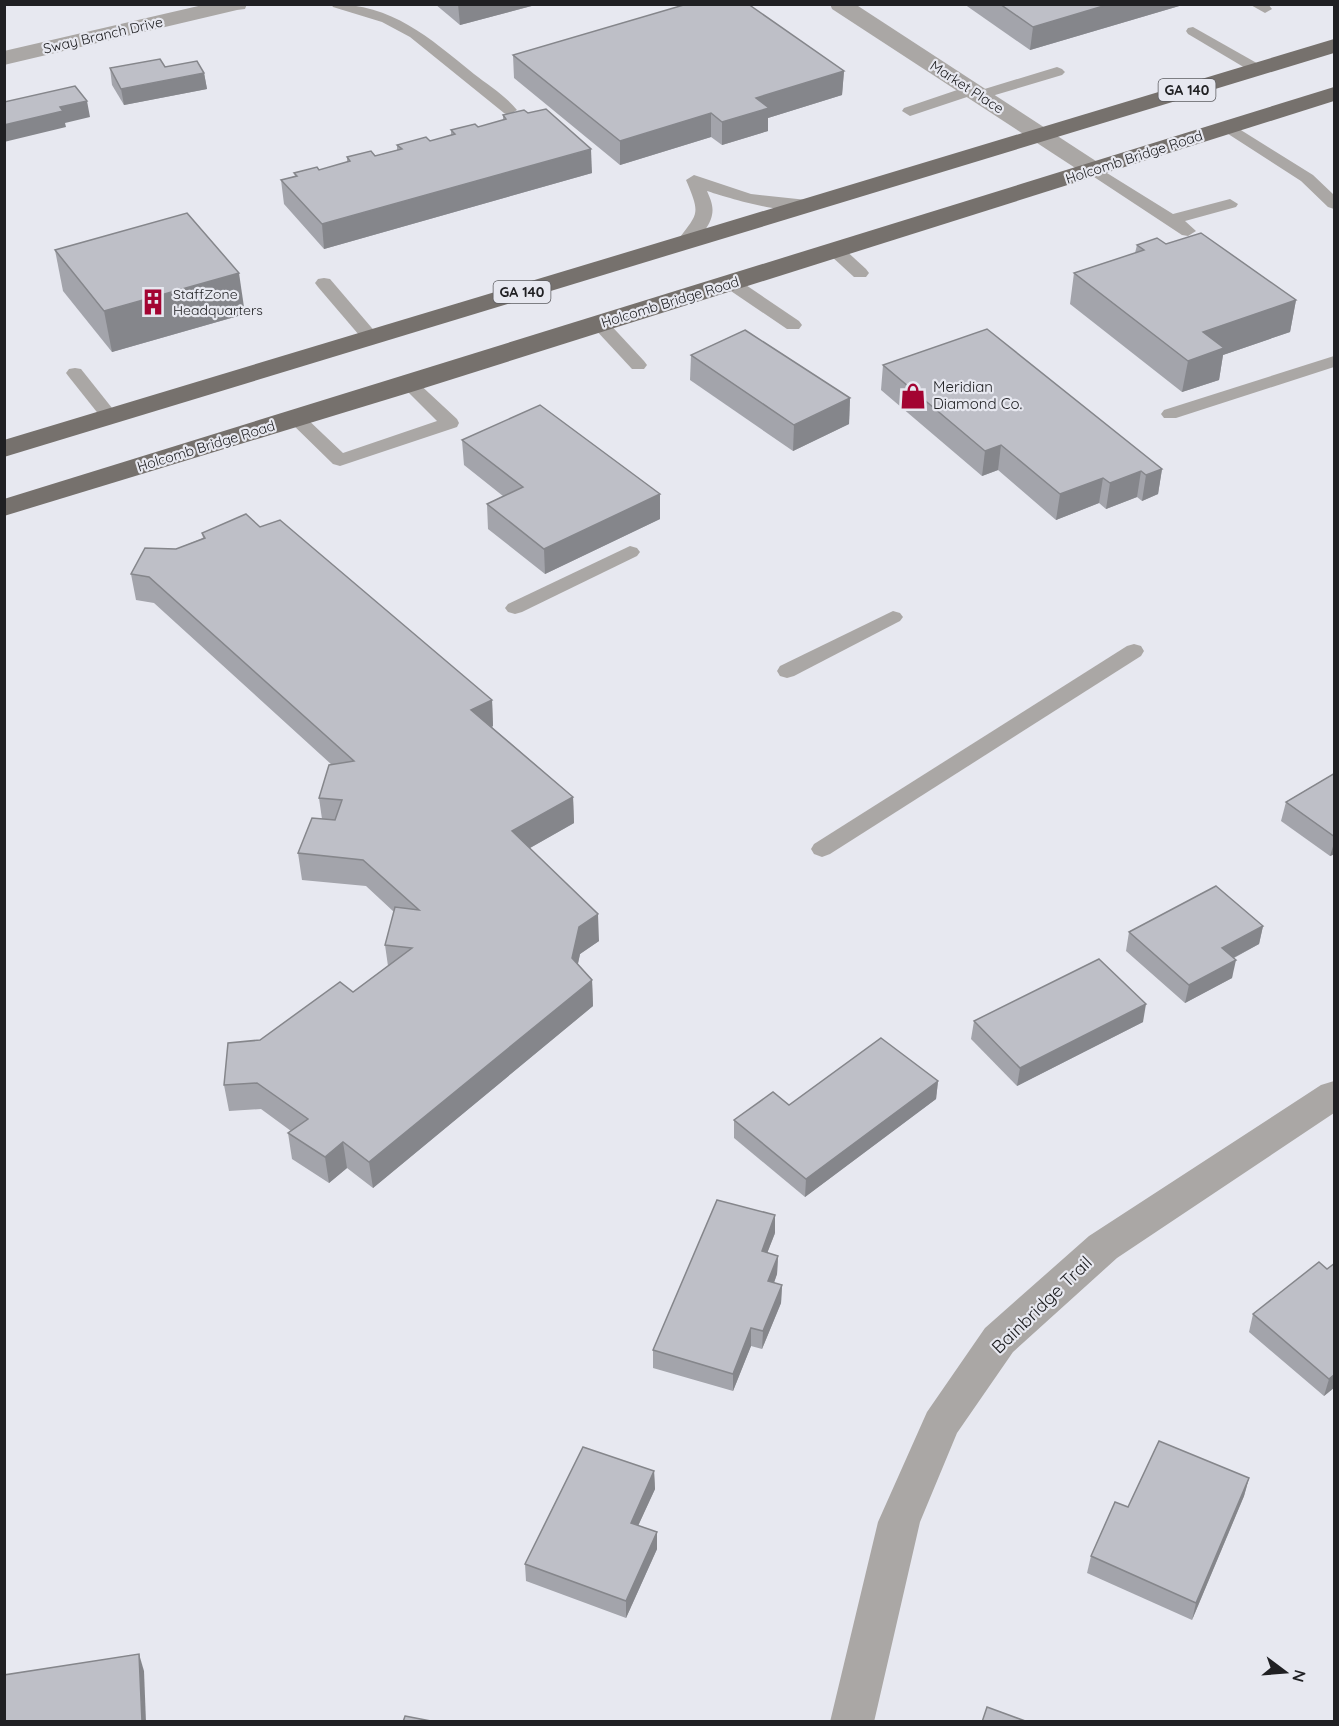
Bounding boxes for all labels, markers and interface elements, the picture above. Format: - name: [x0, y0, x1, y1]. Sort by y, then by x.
- street label: Sway Branch Drive: [41, 12, 165, 58]
- street label: Market Place: [927, 56, 1007, 118]
- road number: GA 140: [1158, 79, 1216, 101]
- street label: Holcomb Bridge Road: [1063, 126, 1205, 188]
- street label: Holcomb Bridge Road: [599, 272, 741, 332]
- road number: GA 140: [494, 281, 550, 303]
- place label: StaffZone Headquarters: [173, 285, 263, 319]
- building icon: StaffZone Headquarters: [138, 287, 168, 317]
- place label: Meridian Diamond Co.: [933, 377, 1022, 413]
- shop icon: Meridian Diamond Co.: [898, 381, 928, 411]
- street label: Holcomb Bridge Road: [135, 416, 277, 476]
- street label: Bainbridge Trail: [987, 1251, 1097, 1358]
- north arrow: [1255, 1642, 1315, 1702]
- text: N: [1288, 1668, 1311, 1685]

